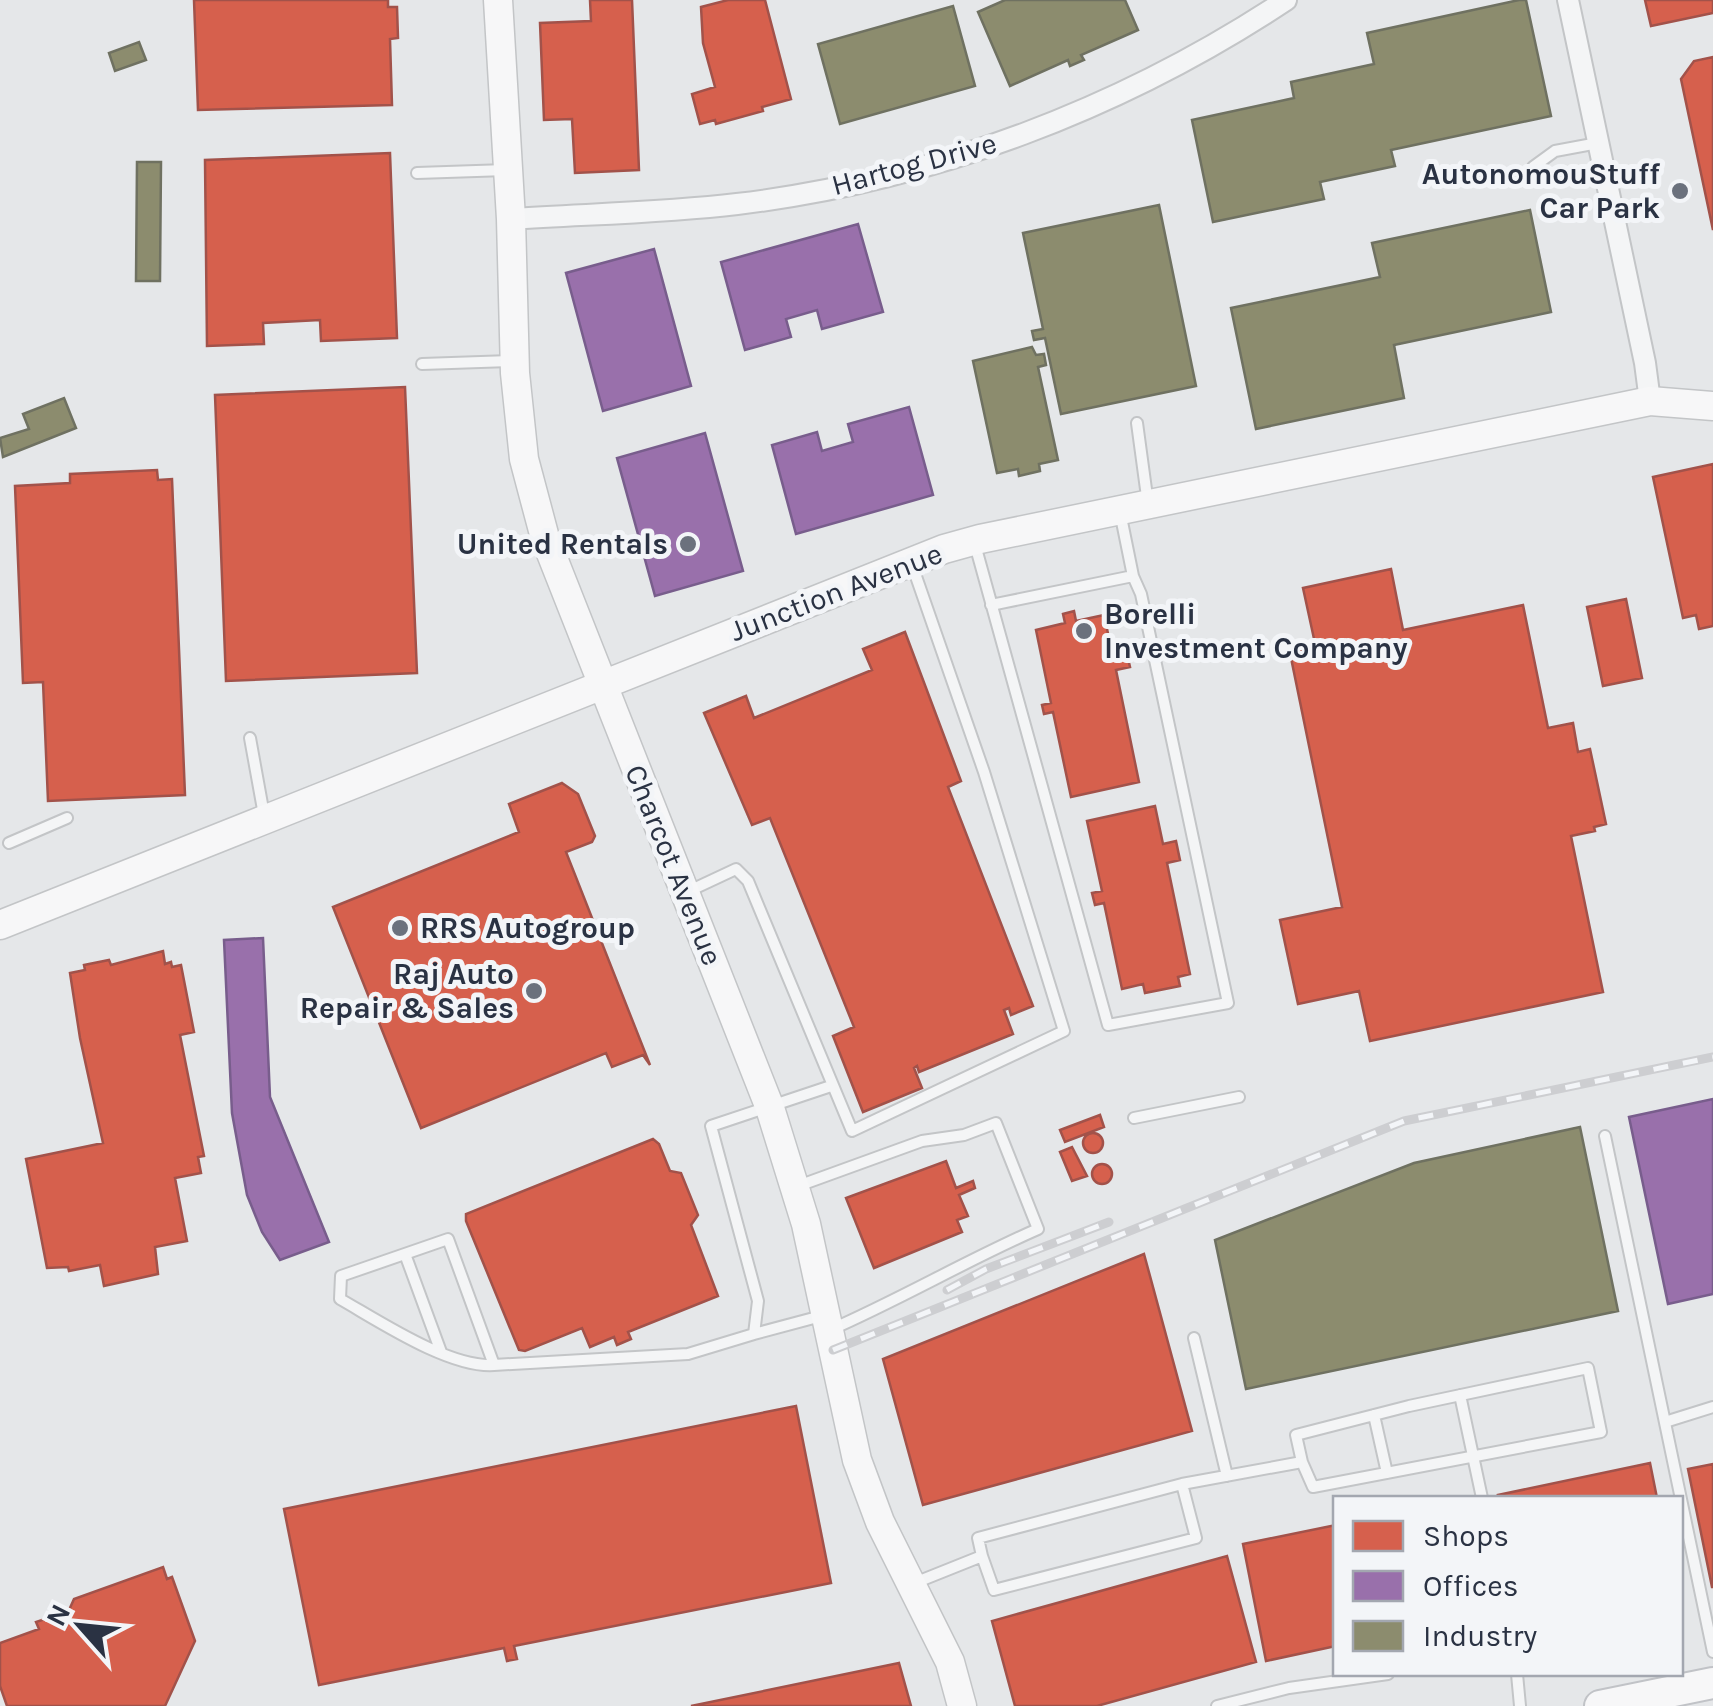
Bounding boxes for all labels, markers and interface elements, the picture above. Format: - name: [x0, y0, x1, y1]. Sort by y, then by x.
- street label: Hartog Drive: [828, 125, 1000, 203]
- place label: AutonomouStuff Car Park: [1422, 156, 1661, 226]
- marker: AutonomouStuff Car Park: [1669, 180, 1691, 202]
- place label: United Rentals: [457, 526, 668, 562]
- marker: United Rentals: [677, 533, 699, 555]
- street label: Junction Avenue: [725, 535, 947, 649]
- place label: Borelli Investment Company: [1104, 596, 1408, 666]
- marker: Borelli Investment Company: [1073, 620, 1095, 642]
- street label: Charcot Avenue: [617, 760, 731, 970]
- place label: RRS Autogroup: [420, 910, 635, 946]
- marker: RRS Autogroup: [389, 917, 411, 939]
- place label: Raj Auto Repair & Sales: [300, 956, 514, 1026]
- marker: Raj Auto Repair & Sales: [523, 980, 545, 1002]
- legend: [1333, 1496, 1683, 1676]
- text: Shops: [1423, 1518, 1509, 1554]
- text: Offices: [1423, 1568, 1519, 1604]
- north arrow: [30, 1576, 130, 1676]
- text: N: [39, 1598, 77, 1631]
- text: Industry: [1423, 1618, 1537, 1654]

